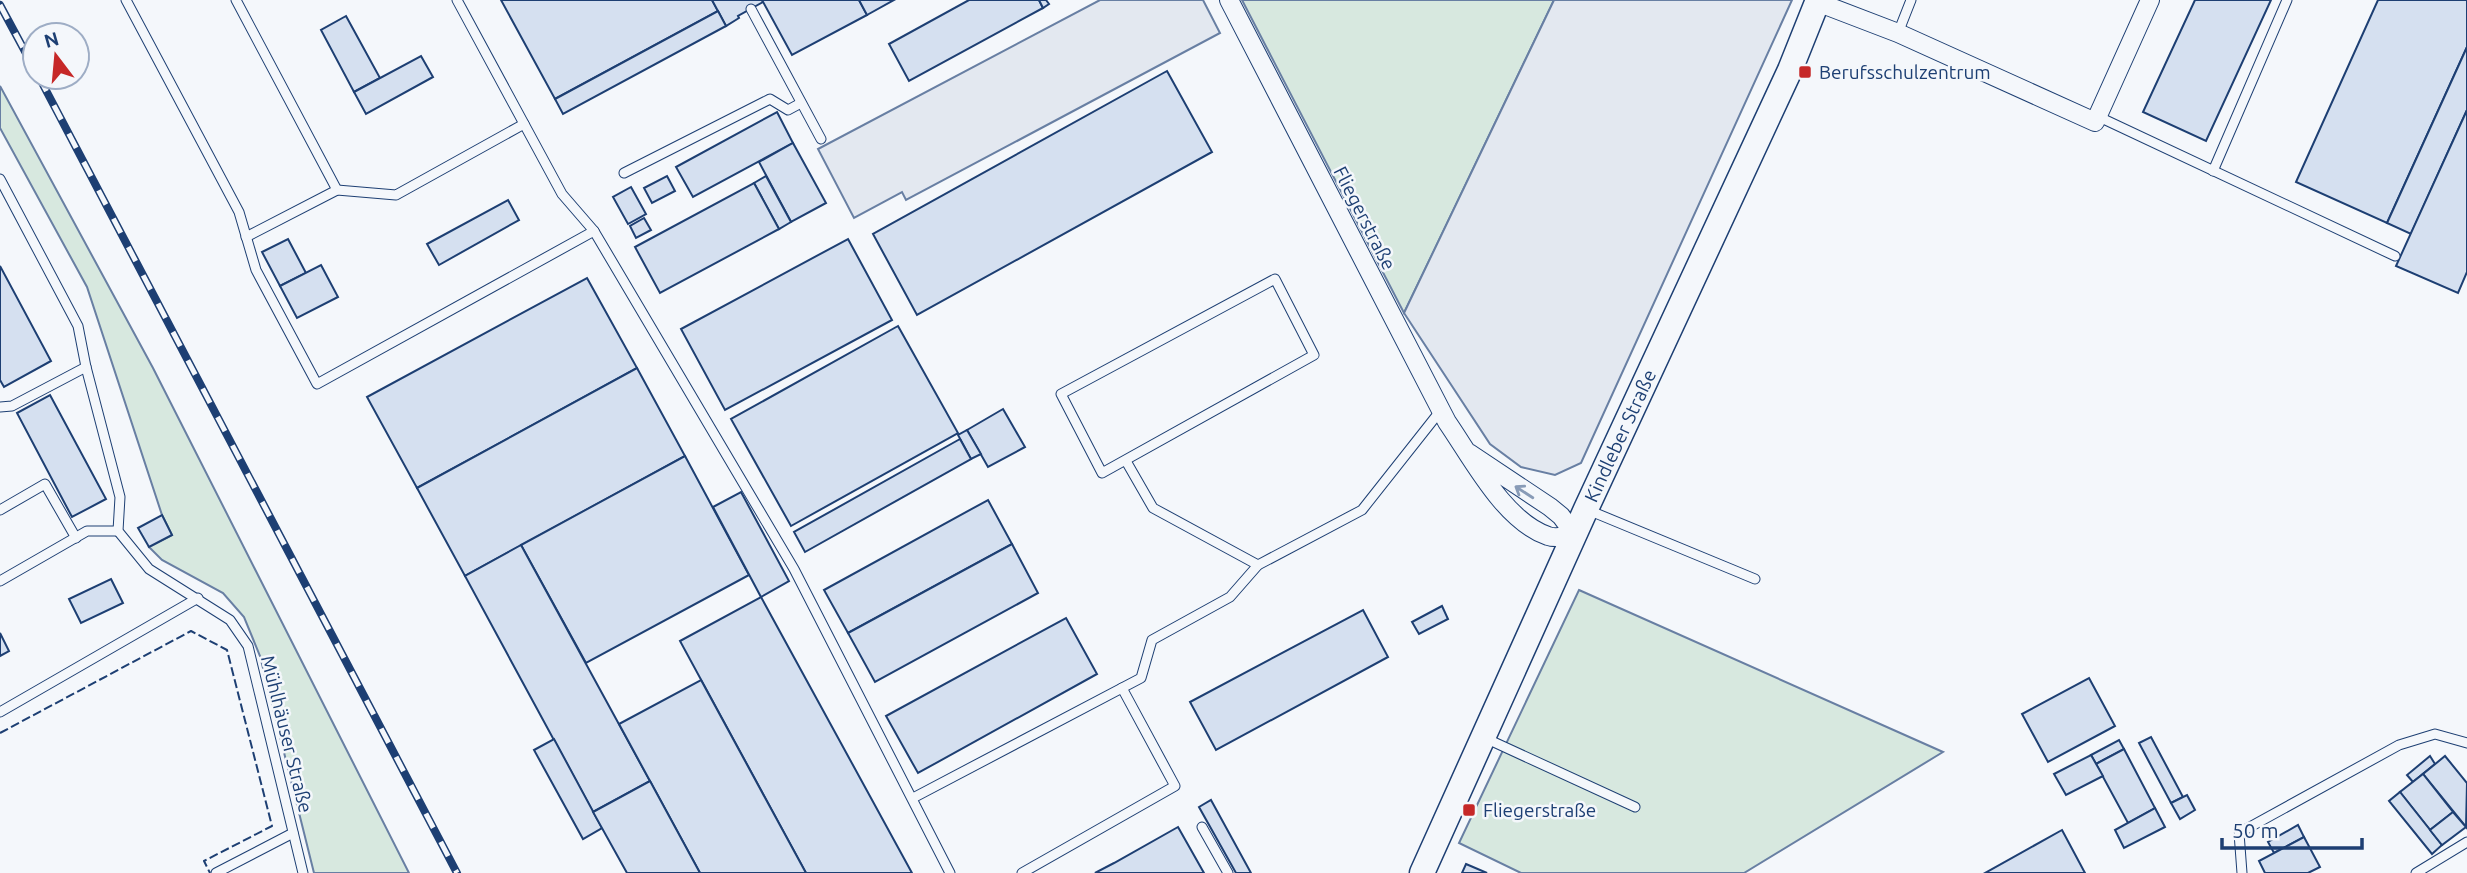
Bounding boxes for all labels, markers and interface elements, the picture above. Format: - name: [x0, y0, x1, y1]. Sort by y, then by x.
- north arrow: [21, 21, 91, 91]
- text: N: [41, 27, 61, 52]
- place label: Berufsschulzentrum: [1819, 61, 1991, 83]
- marker: Berufsschulzentrum: [1797, 64, 1813, 80]
- street label: Fliegerstraße: [1329, 163, 1401, 273]
- street label: Kindleber Straße: [1580, 366, 1660, 506]
- one-way arrow: [1515, 484, 1535, 498]
- street label: Mühlhäuser Straße: [257, 653, 317, 815]
- place label: Fliegerstraße: [1483, 799, 1596, 821]
- marker: Fliegerstraße: [1461, 802, 1477, 818]
- scale bar: [2222, 806, 2362, 850]
- text: 50 m: [2232, 818, 2279, 842]

